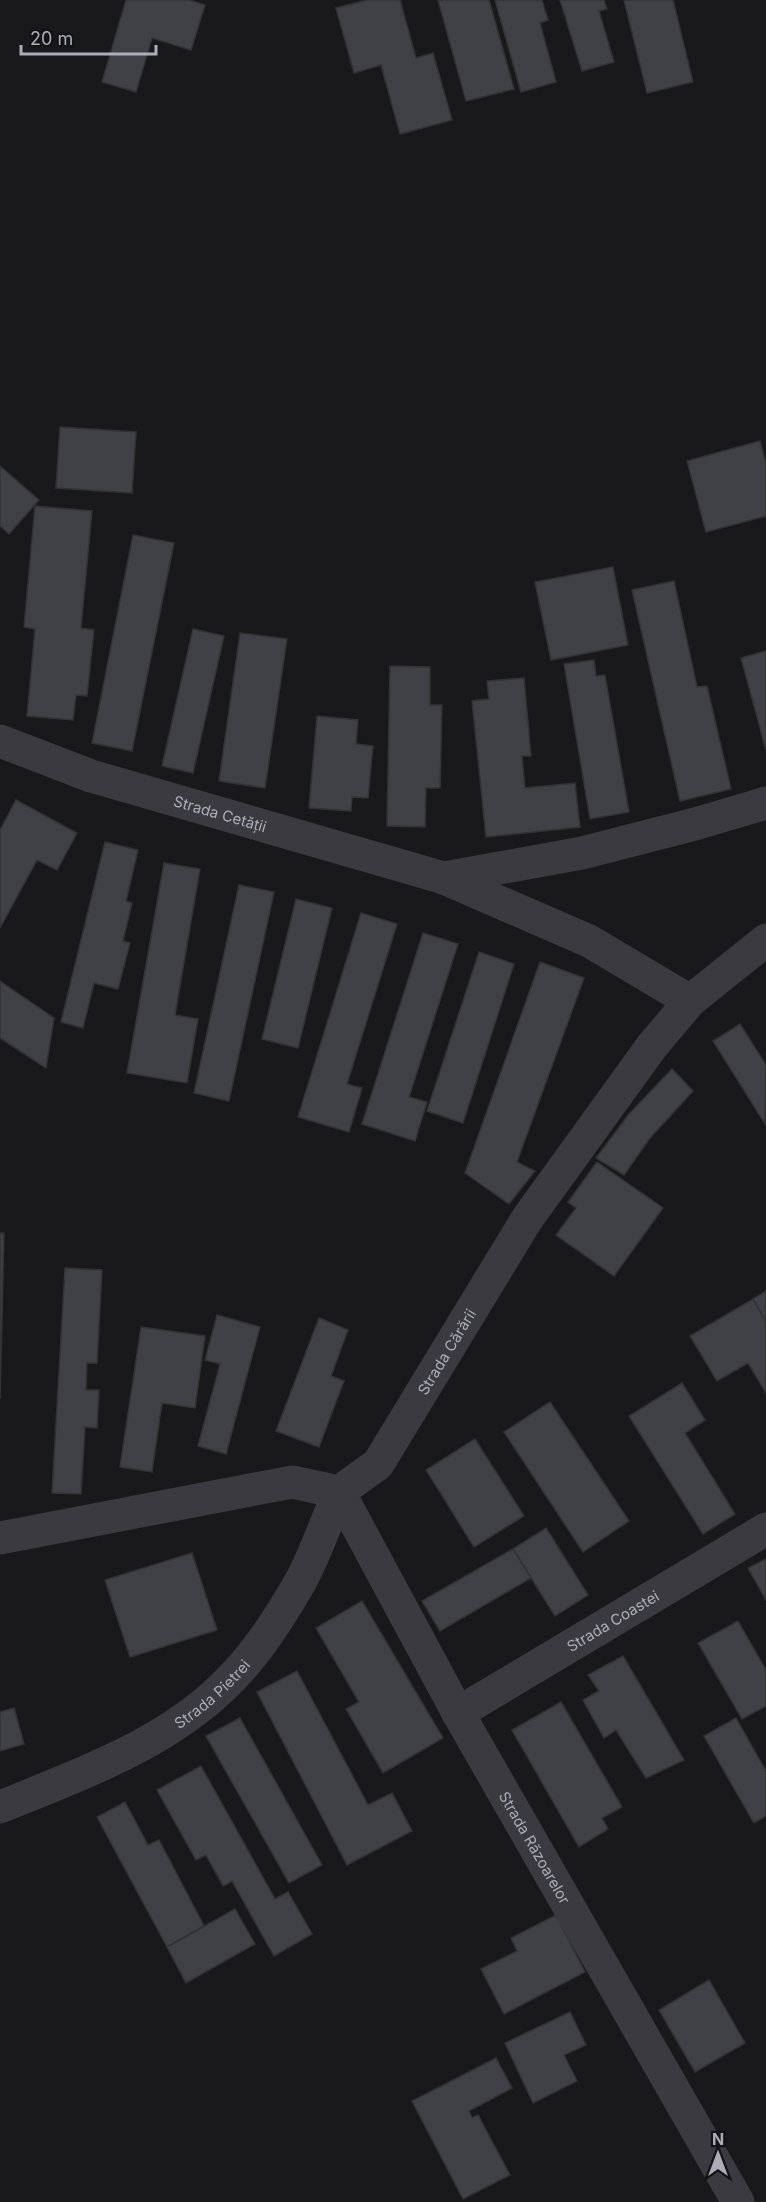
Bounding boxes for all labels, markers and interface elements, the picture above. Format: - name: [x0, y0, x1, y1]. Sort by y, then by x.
- scale bar: [21, 18, 156, 56]
- text: 20 m: [30, 28, 73, 49]
- street label: Strada Cetății: [172, 791, 269, 836]
- street label: Strada Cărării: [413, 1305, 480, 1398]
- street label: Strada Coastei: [563, 1586, 662, 1656]
- street label: Strada Pietrei: [170, 1655, 254, 1732]
- street label: Strada Răzoarelor: [495, 1788, 575, 1907]
- north arrow: [688, 2124, 748, 2184]
- text: N: [712, 2129, 724, 2149]

